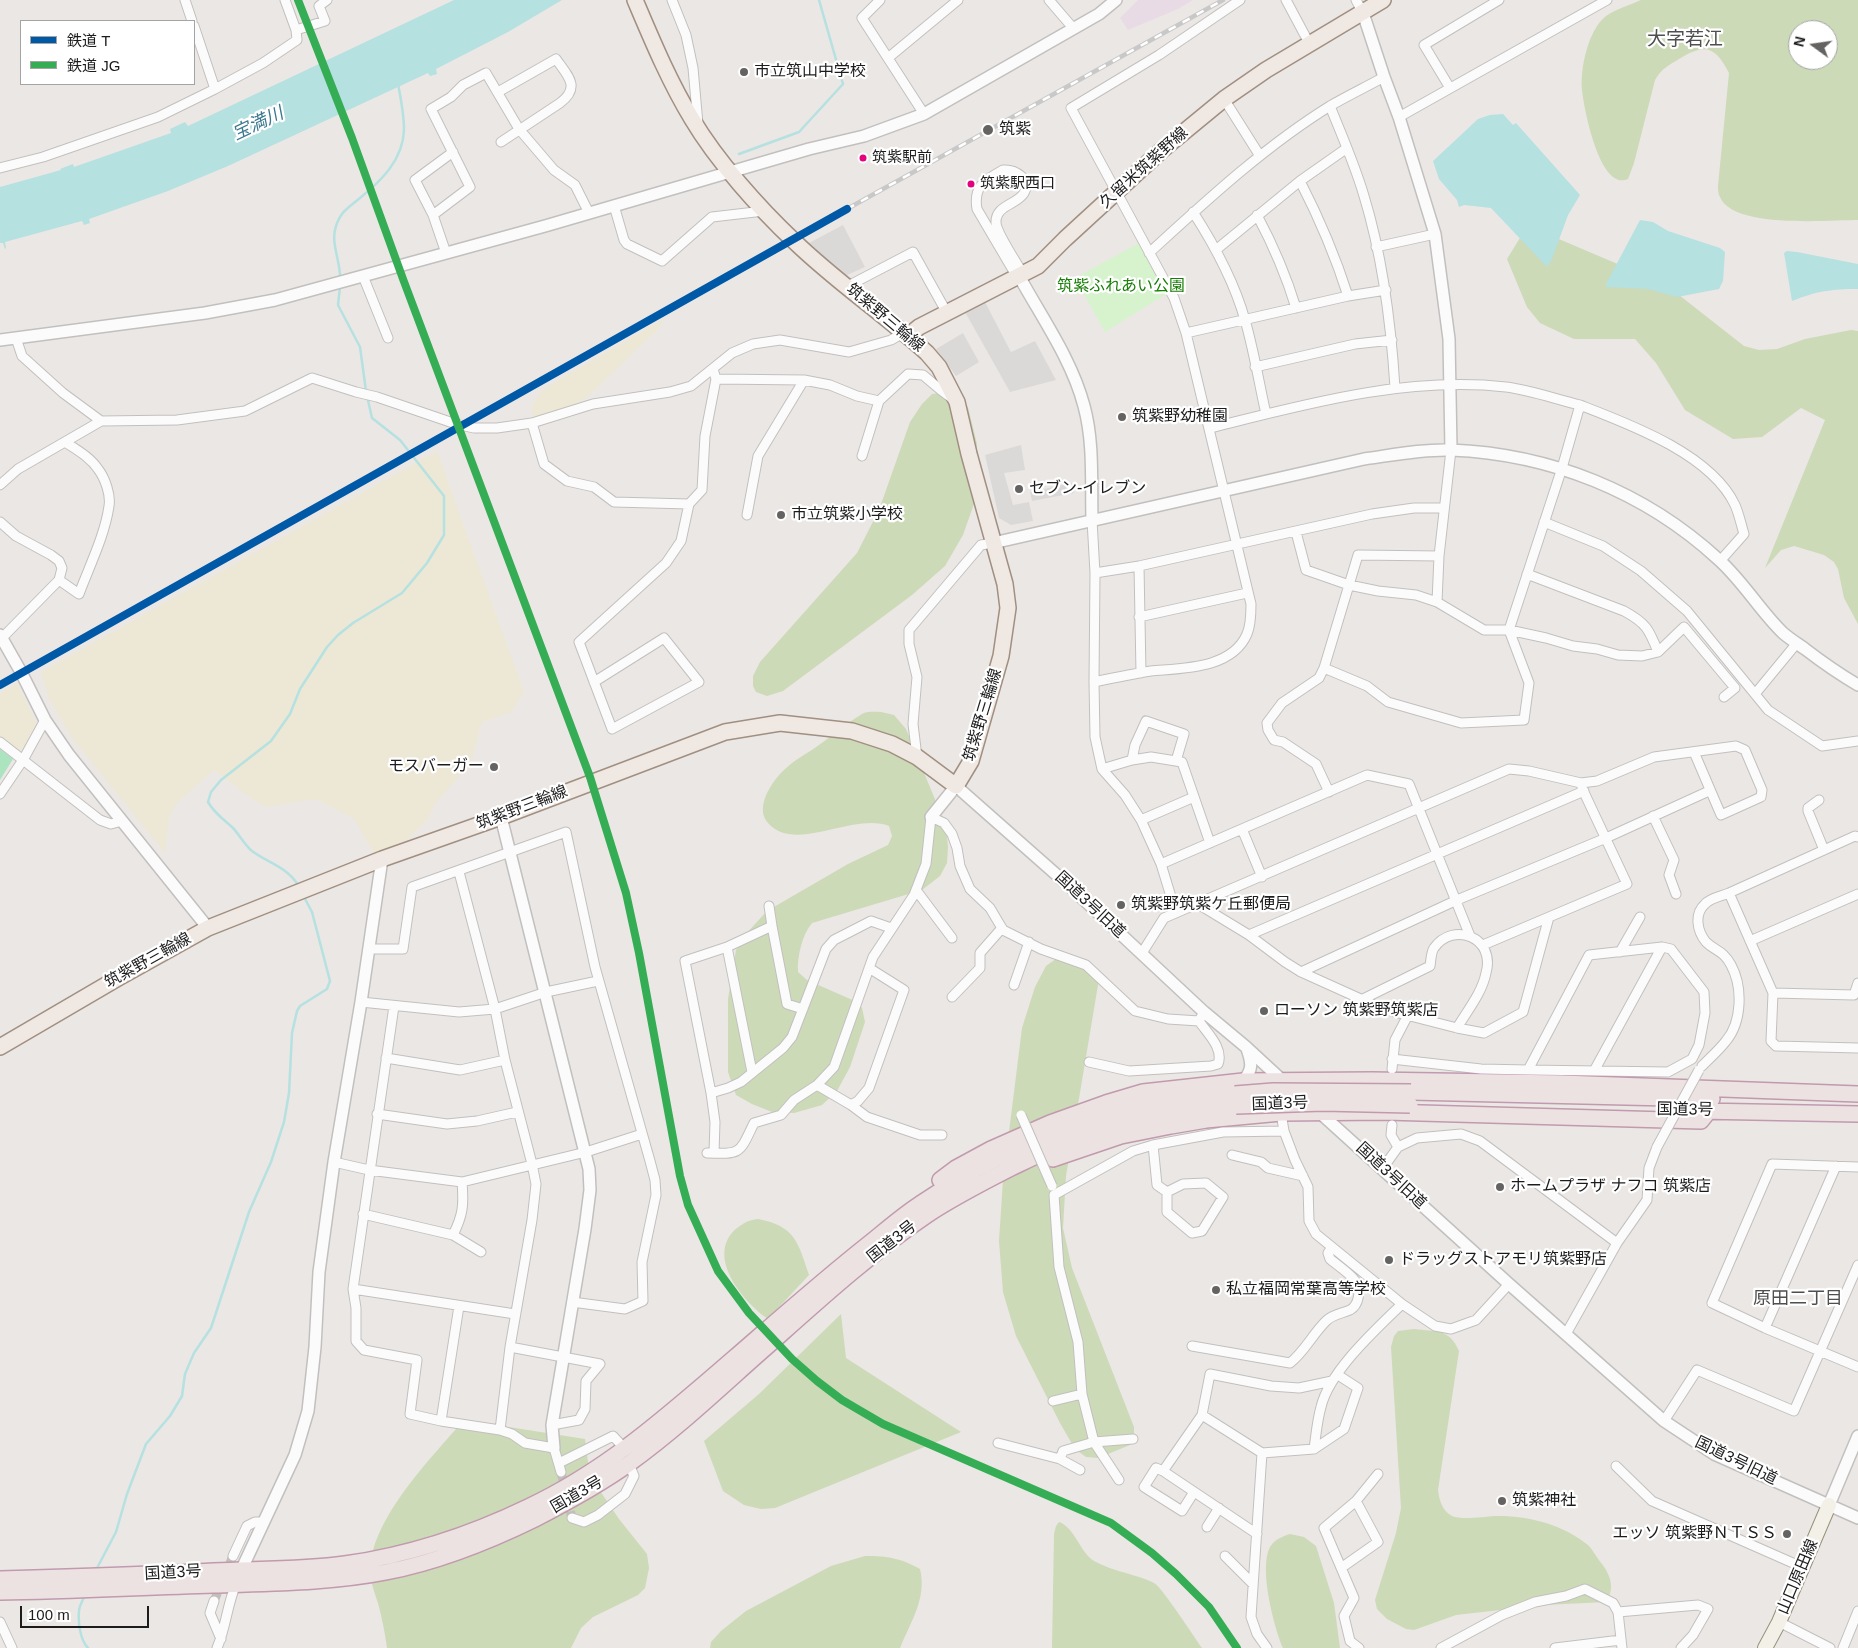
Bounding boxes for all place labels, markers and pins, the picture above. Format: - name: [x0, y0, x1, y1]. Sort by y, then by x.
- place label: 市立筑山中学校: [754, 62, 866, 82]
- marker: 市立筑山中学校: [738, 66, 750, 78]
- place label: 筑紫: [999, 120, 1031, 140]
- marker: 筑紫: [981, 123, 995, 137]
- place label: 筑紫駅前: [872, 149, 932, 167]
- marker: 筑紫駅前: [858, 153, 868, 163]
- place label: 筑紫駅西口: [980, 175, 1055, 193]
- marker: 筑紫駅西口: [966, 179, 976, 189]
- place label: 筑紫野幼稚園: [1132, 407, 1228, 427]
- marker: 筑紫野幼稚園: [1116, 411, 1128, 423]
- place label: セブン-イレブン: [1029, 479, 1146, 499]
- marker: セブン-イレブン: [1013, 483, 1025, 495]
- place label: 市立筑紫小学校: [791, 505, 903, 525]
- marker: 市立筑紫小学校: [775, 509, 787, 521]
- place label: モスバーガー: [388, 757, 484, 777]
- marker: モスバーガー: [488, 761, 500, 773]
- place label: 筑紫野筑紫ケ丘郵便局: [1131, 895, 1291, 915]
- marker: 筑紫野筑紫ケ丘郵便局: [1115, 899, 1127, 911]
- place label: ローソン 筑紫野筑紫店: [1274, 1001, 1438, 1021]
- marker: ローソン 筑紫野筑紫店: [1258, 1005, 1270, 1017]
- place label: ホームプラザ ナフコ 筑紫店: [1510, 1177, 1711, 1197]
- marker: ホームプラザ ナフコ 筑紫店: [1494, 1181, 1506, 1193]
- place label: ドラッグストアモリ筑紫野店: [1399, 1250, 1607, 1270]
- marker: ドラッグストアモリ筑紫野店: [1383, 1254, 1395, 1266]
- place label: 私立福岡常葉高等学校: [1226, 1280, 1386, 1300]
- marker: 私立福岡常葉高等学校: [1210, 1284, 1222, 1296]
- place label: 筑紫神社: [1512, 1491, 1576, 1511]
- marker: 筑紫神社: [1496, 1495, 1508, 1507]
- place label: エッソ 筑紫野ＮＴＳＳ: [1613, 1524, 1777, 1544]
- marker: エッソ 筑紫野ＮＴＳＳ: [1781, 1528, 1793, 1540]

